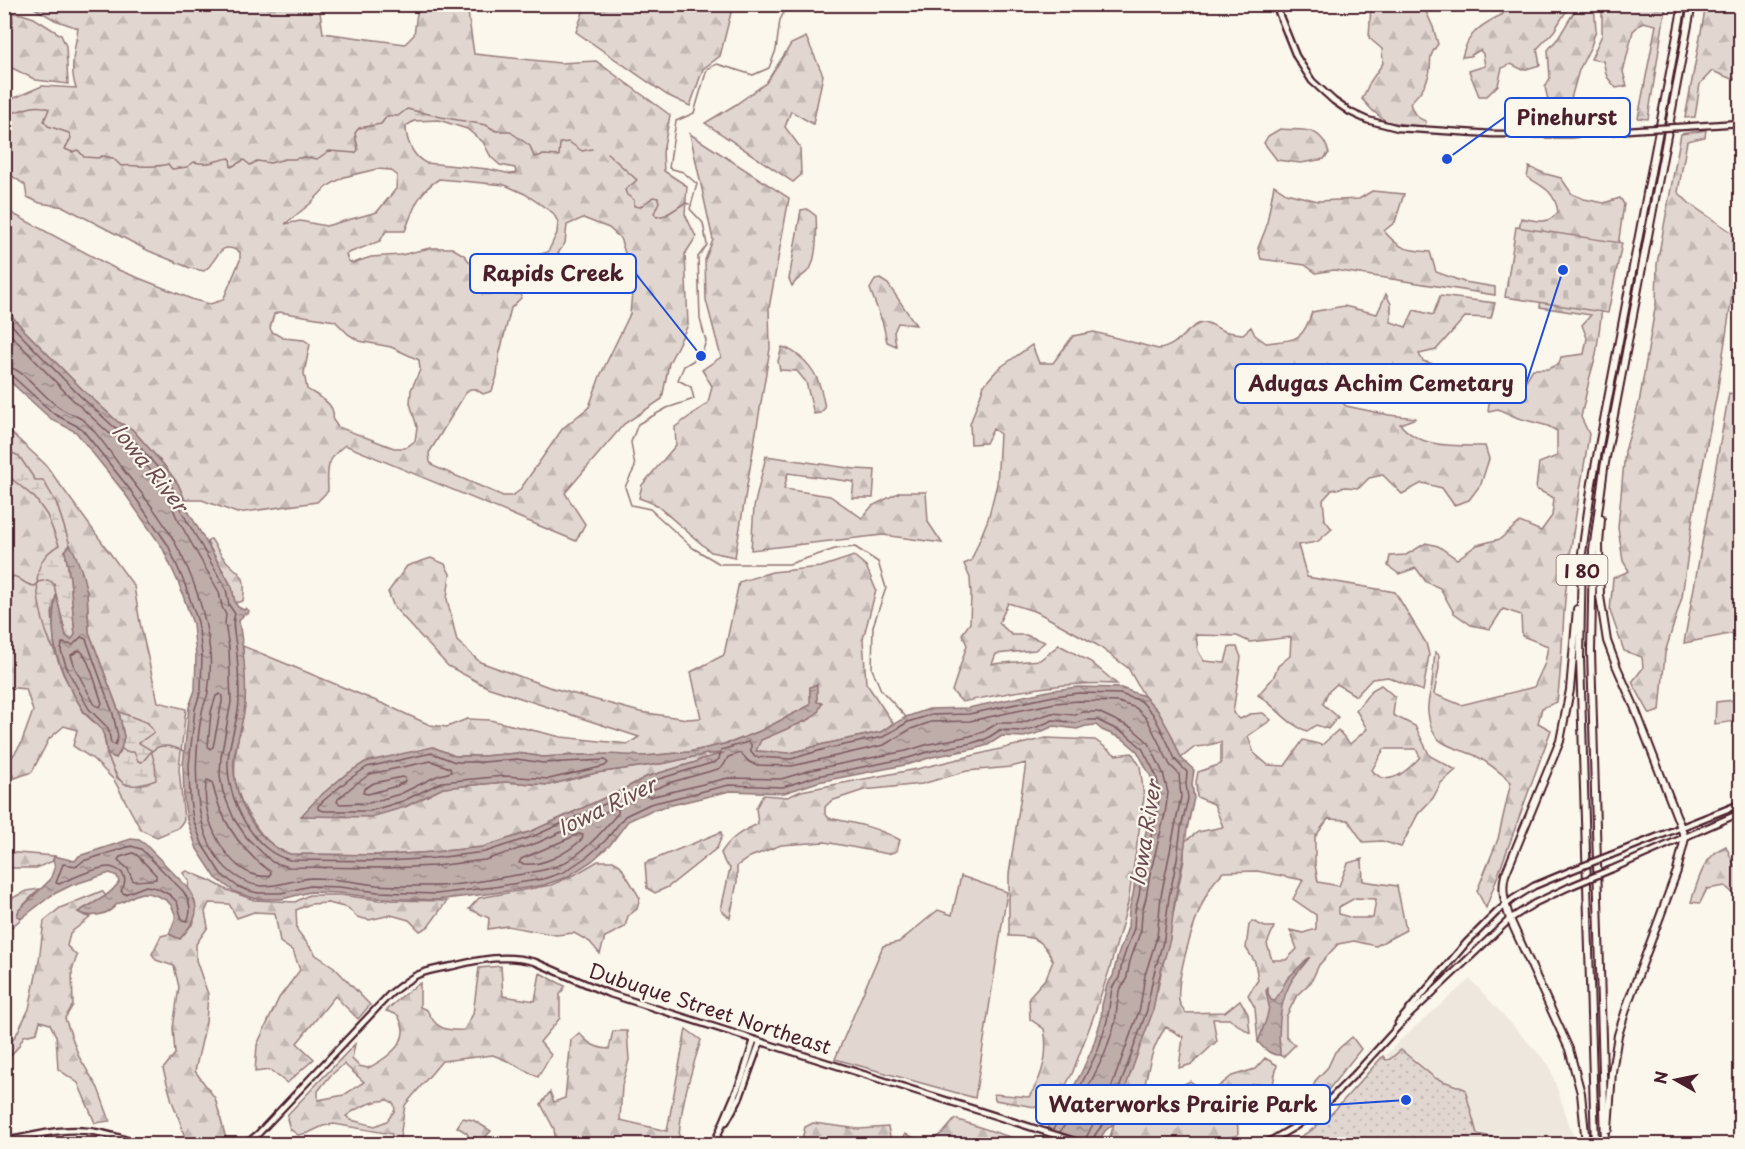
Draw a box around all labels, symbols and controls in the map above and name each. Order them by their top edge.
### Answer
callout: Pinehurst [1505,98,1630,137]
text: Pinehurst [1517,100,1617,132]
callout: Rapids Creek [470,254,636,293]
text: Rapids Creek [482,256,624,288]
callout: Adugas Achim Cemetary [1235,364,1526,403]
text: Adugas Achim Cemetary [1247,366,1514,398]
water label: Iowa River [105,416,198,520]
road number: I 80 [1556,555,1608,585]
water label: Iowa River [551,766,663,843]
water label: Iowa River [1120,776,1168,888]
street label: Dubuque Street Northeast [585,955,835,1061]
north arrow [1646,1050,1706,1110]
text: N [1647,1069,1673,1086]
callout: Waterworks Prairie Park [1036,1085,1330,1124]
text: Waterworks Prairie Park [1048,1087,1318,1119]

